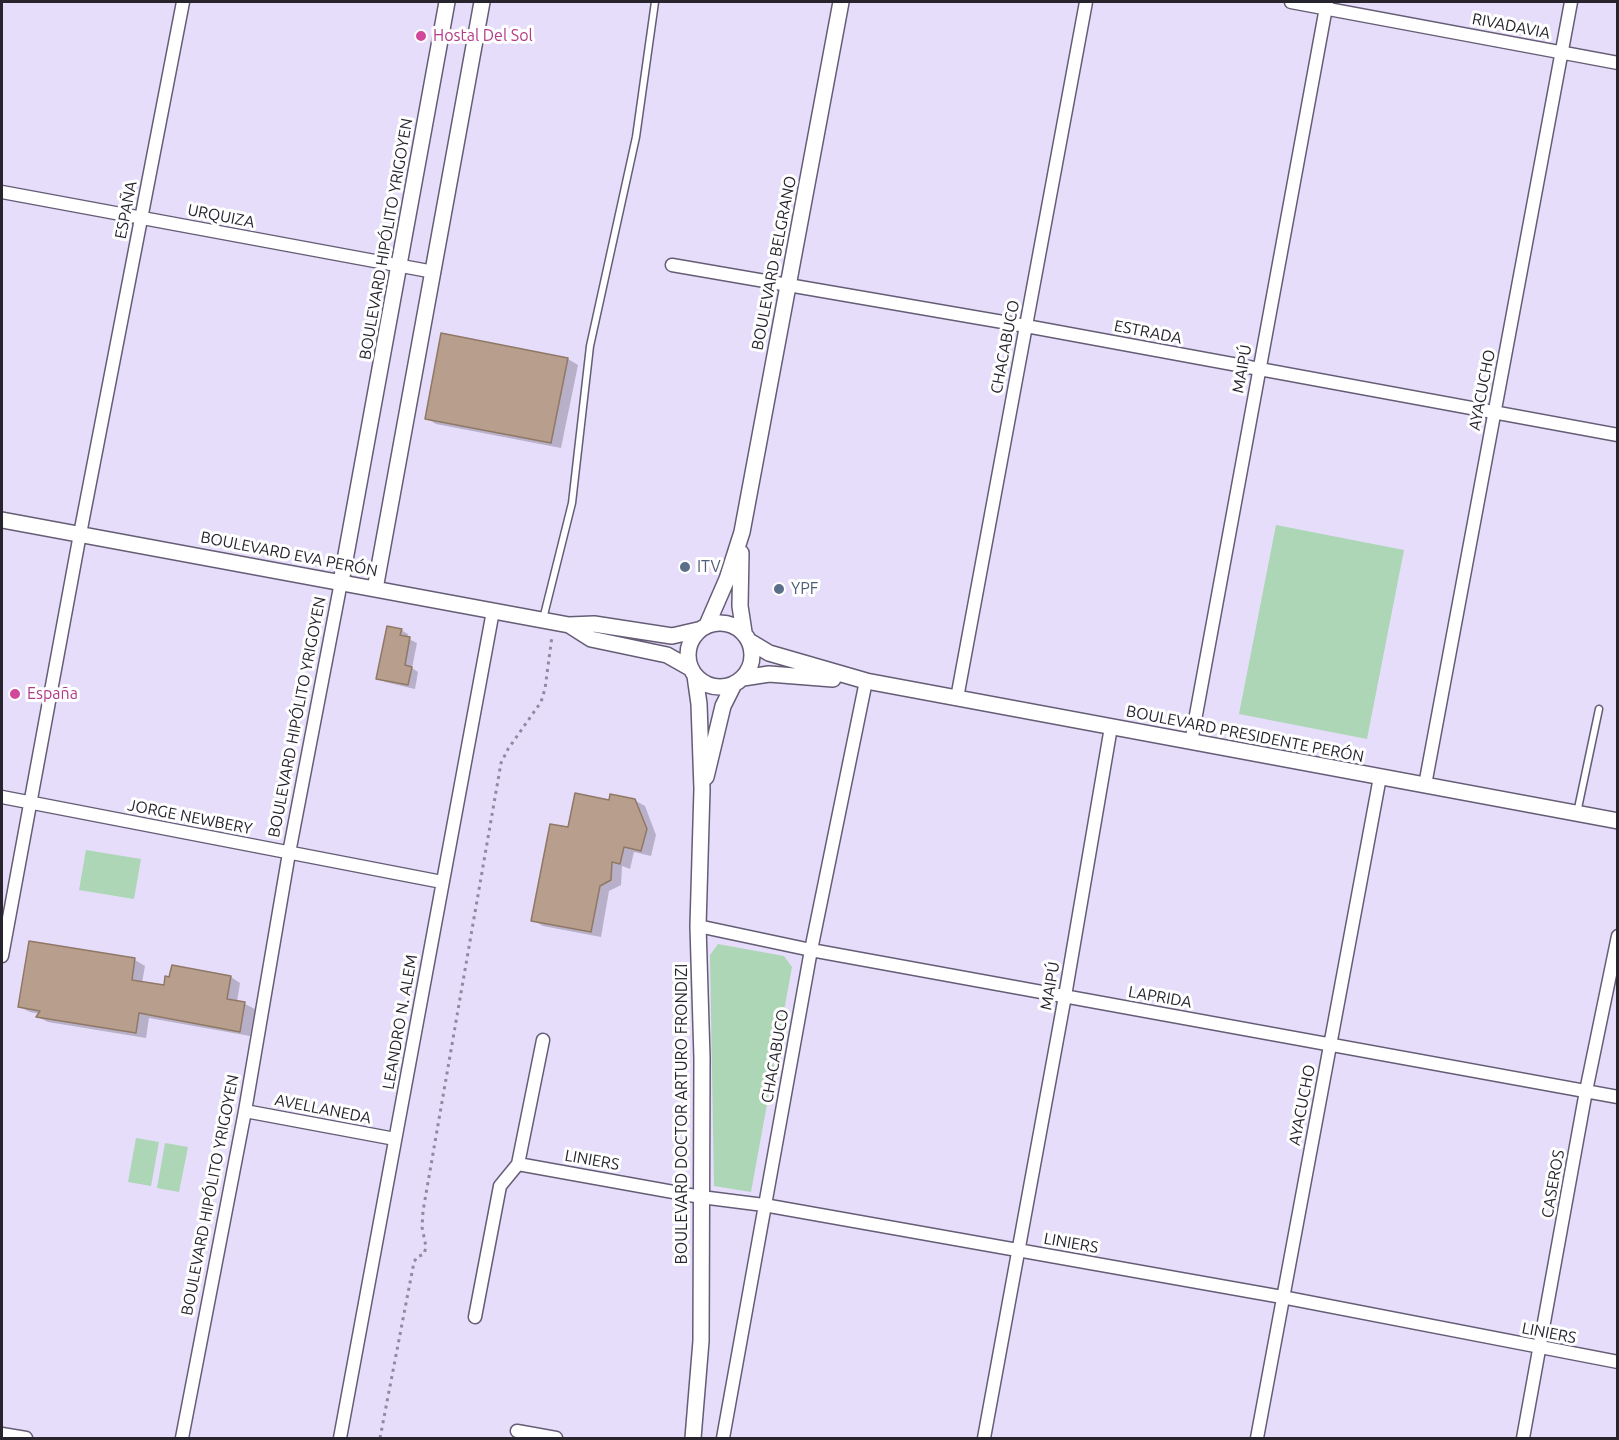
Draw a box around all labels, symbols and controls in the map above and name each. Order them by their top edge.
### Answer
street label: RIVADAVIA [1470,9,1552,43]
place label: Hostal Del Sol [433,26,533,46]
marker: Hostal Del Sol [414,29,428,43]
street label: BOULEVARD HIPÓLITO YRIGOYEN [355,117,417,361]
street label: BOULEVARD BELGRANO [748,174,800,352]
street label: ESPAÑA [111,179,141,241]
street label: URQUIZA [186,200,256,232]
street label: CHACABUCO [987,299,1023,395]
street label: ESTRADA [1113,316,1183,348]
street label: MAIPÚ [1228,343,1256,395]
street label: AYACUCHO [1465,348,1499,432]
street label: BOULEVARD EVA PERÓN [199,527,379,581]
place label: ITV [697,557,721,577]
marker: ITV [678,560,692,574]
place label: YPF [791,579,818,599]
marker: YPF [772,582,786,596]
street label: BOULEVARD HIPÓLITO YRIGOYEN [264,595,330,839]
place label: España [27,684,78,704]
marker: España [8,687,22,701]
street label: BOULEVARD PRESIDENTE PERÓN [1124,701,1366,767]
street label: JORGE NEWBERY [126,795,254,839]
street label: LEANDRO N. ALEM [379,953,421,1091]
street label: MAIPÚ [1036,960,1064,1012]
street label: BOULEVARD DOCTOR ARTURO FRONDIZI [672,964,692,1264]
street label: LAPRIDA [1127,982,1193,1012]
street label: CHACABUCO [757,1008,793,1104]
street label: AYACUCHO [1285,1063,1319,1147]
street label: BOULEVARD HIPÓLITO YRIGOYEN [177,1073,243,1317]
street label: AVELLANEDA [273,1090,373,1128]
street label: LINIERS [563,1146,621,1174]
street label: CASEROS [1538,1148,1568,1220]
street label: LINIERS [1042,1229,1100,1257]
street label: LINIERS [1520,1318,1578,1348]

